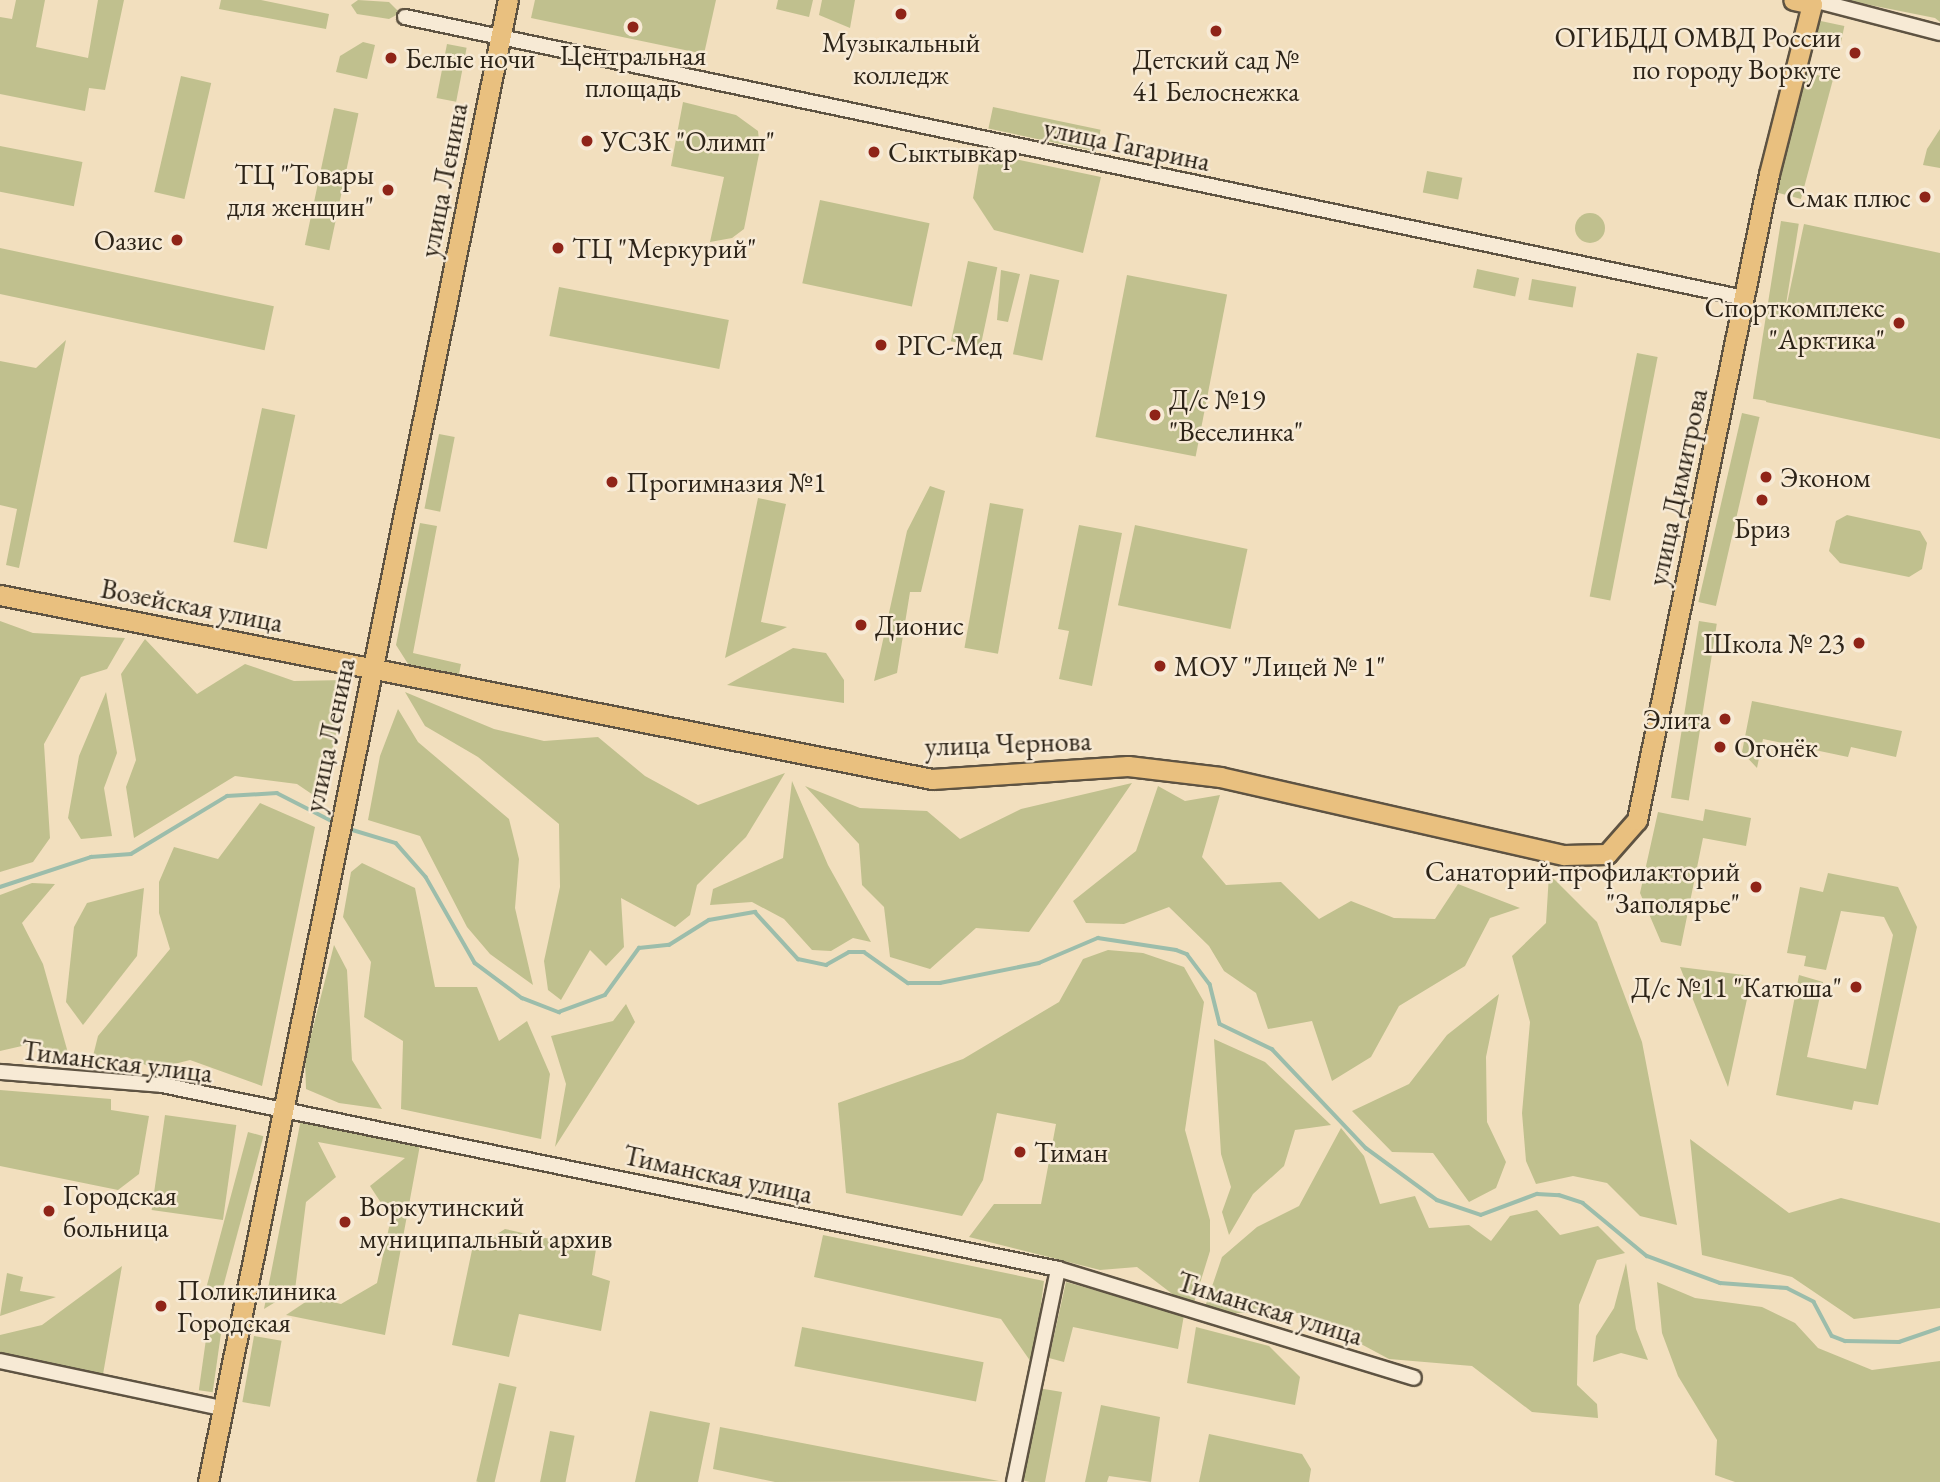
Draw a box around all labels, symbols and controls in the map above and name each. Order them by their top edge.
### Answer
marker: Музыкальный колледж [893,6,909,22]
marker: Центральная площадь [625,19,641,35]
place label: ОГИБДД ОМВД России по городу Воркуте [1554,20,1841,86]
marker: Детский сад № 41 Белоснежка [1208,23,1224,39]
place label: Музыкальный колледж [822,25,980,91]
place label: Центральная площадь [560,38,706,104]
place label: Белые ночи [405,41,535,75]
place label: Детский сад № 41 Белоснежка [1133,42,1299,108]
marker: ОГИБДД ОМВД России по городу Воркуте [1847,45,1863,61]
marker: Белые ночи [383,50,399,66]
street label: улица Ленина [412,100,474,260]
street label: улица Гагарина [1041,110,1213,178]
place label: УСЗК "Олимп" [601,124,775,158]
marker: УСЗК "Олимп" [579,133,595,149]
place label: Сыктывкар [888,135,1017,169]
marker: Сыктывкар [866,144,882,160]
place label: ТЦ "Товары для женщин" [227,157,374,223]
place label: Смак плюс [1786,180,1911,214]
marker: ТЦ "Товары для женщин" [380,182,396,198]
marker: Смак плюс [1917,189,1933,205]
place label: Оазис [94,223,163,257]
place label: ТЦ "Меркурий" [572,231,756,265]
marker: Оазис [169,232,185,248]
marker: ТЦ "Меркурий" [550,240,566,256]
place label: Спорткомплекс "Арктика" [1705,290,1885,356]
marker: Спорткомплекс "Арктика" [1891,315,1907,331]
place label: РГС-Мед [897,328,1002,362]
marker: РГС-Мед [871,335,891,355]
place label: Д/с №19 "Веселинка" [1169,382,1303,448]
street label: улица Димитрова [1640,385,1714,589]
marker: Д/с №19 "Веселинка" [1147,407,1163,423]
place label: Эконом [1780,460,1871,494]
place label: Прогимназия №1 [626,465,827,499]
marker: Эконом [1758,469,1774,485]
marker: Прогимназия №1 [604,474,620,490]
marker: Бриз [1754,492,1770,508]
place label: Бриз [1734,511,1790,545]
street label: Возейская улица [98,571,286,639]
place label: Дионис [875,608,964,642]
marker: Дионис [853,617,869,633]
place label: Школа № 23 [1703,626,1845,660]
marker: Школа № 23 [1851,635,1867,651]
place label: МОУ "Лицей № 1" [1174,649,1386,683]
street label: улица Ленина [296,655,362,815]
marker: МОУ "Лицей № 1" [1152,658,1168,674]
place label: Элита [1643,702,1711,736]
marker: Элита [1717,711,1733,727]
street label: улица Чернова [924,723,1092,763]
place label: Огонёк [1734,730,1818,764]
marker: Огонёк [1712,739,1728,755]
place label: Санаторий-профилакторий "Заполярье" [1425,854,1740,920]
marker: Санаторий-профилакторий "Заполярье" [1746,877,1766,897]
place label: Д/с №11 "Катюша" [1631,970,1842,1004]
marker: Д/с №11 "Катюша" [1848,979,1864,995]
street label: Тиманская улица [19,1033,215,1089]
place label: Тиман [1034,1135,1108,1169]
street label: Тиманская улица [620,1138,816,1210]
marker: Тиман [1012,1144,1028,1160]
place label: Городская больница [63,1178,177,1244]
place label: Воркутинский муниципальный архив [359,1189,612,1255]
marker: Городская больница [41,1203,57,1219]
marker: Воркутинский муниципальный архив [337,1214,353,1230]
street label: Тиманская улица [1173,1264,1367,1352]
place label: Поликлиника Городская [177,1273,337,1339]
marker: Поликлиника Городская [151,1296,171,1316]

